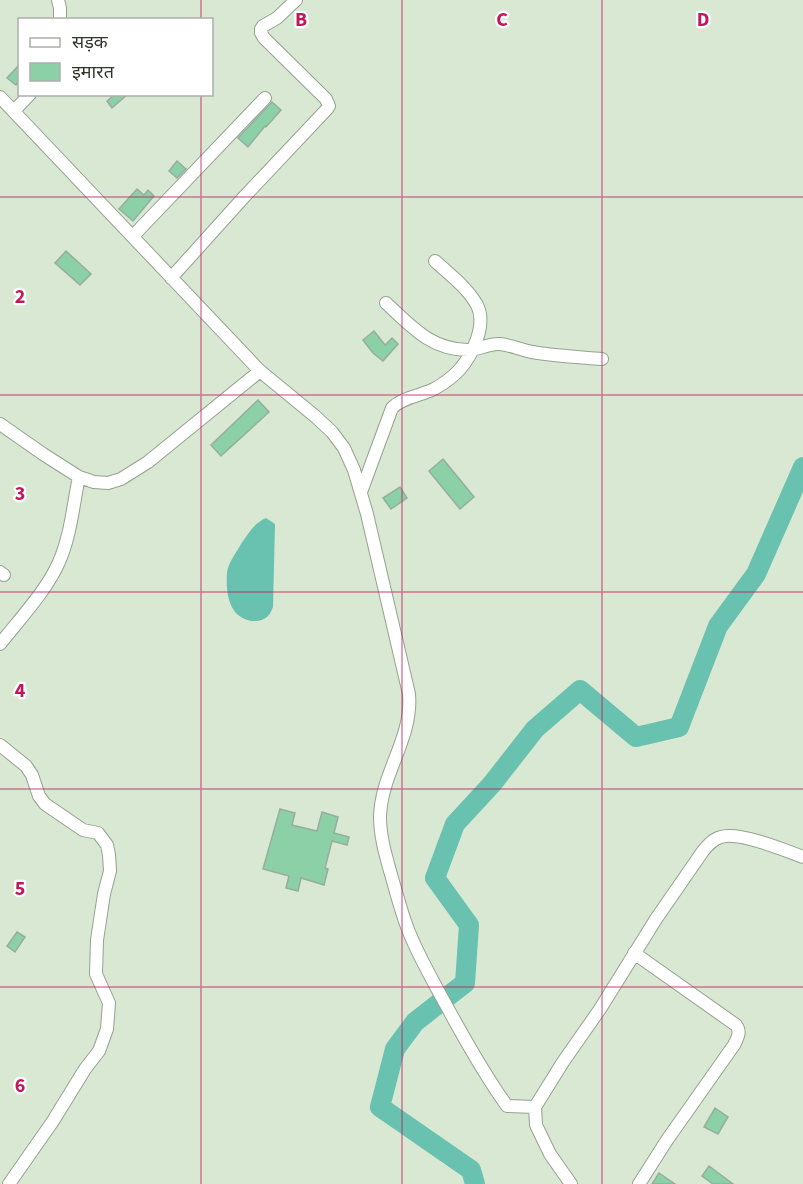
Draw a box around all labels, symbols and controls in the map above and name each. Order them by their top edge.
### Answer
text: B [295,6,307,34]
text: C [496,6,508,34]
text: D [697,6,709,34]
legend [18,18,213,96]
text: सड़क [72,30,109,55]
text: इमारत [72,60,115,85]
text: 2 [15,283,25,311]
text: 3 [15,480,25,508]
text: 4 [15,677,26,705]
text: 5 [15,875,25,903]
text: 6 [15,1072,25,1100]

